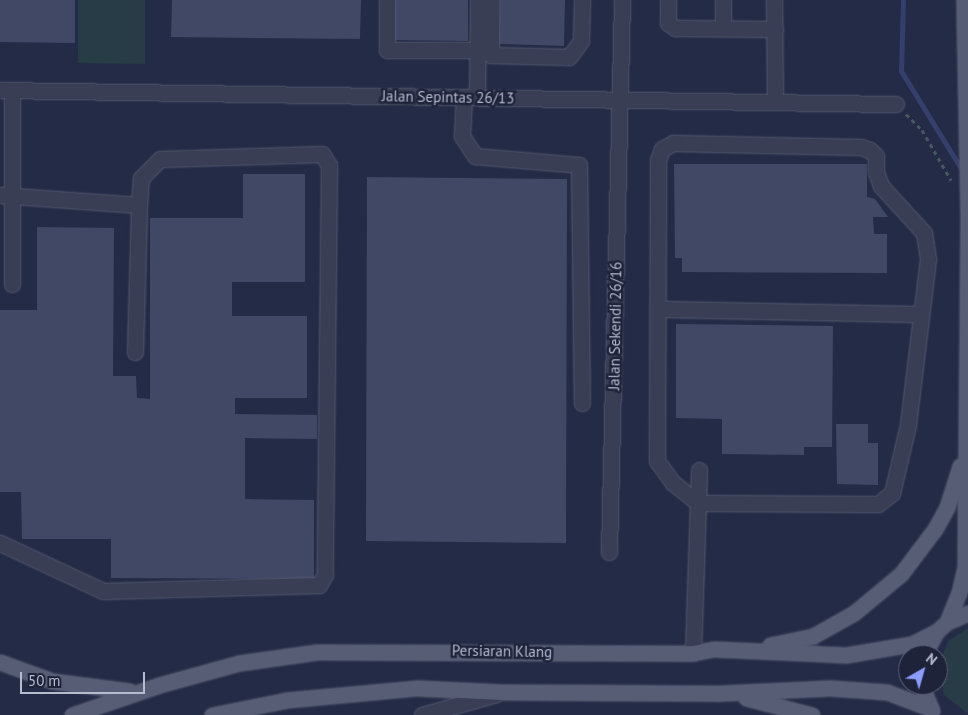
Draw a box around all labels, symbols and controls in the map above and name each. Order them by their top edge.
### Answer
street label: Jalan Sepintas 26/13 [382,87,514,107]
street label: Jalan Sekendi 26/16 [605,262,625,390]
street label: Persiaran Klang [452,641,552,661]
north arrow [898,645,948,695]
text: N [922,649,941,669]
scale bar [22,662,148,694]
text: 50 m [28,671,61,690]

